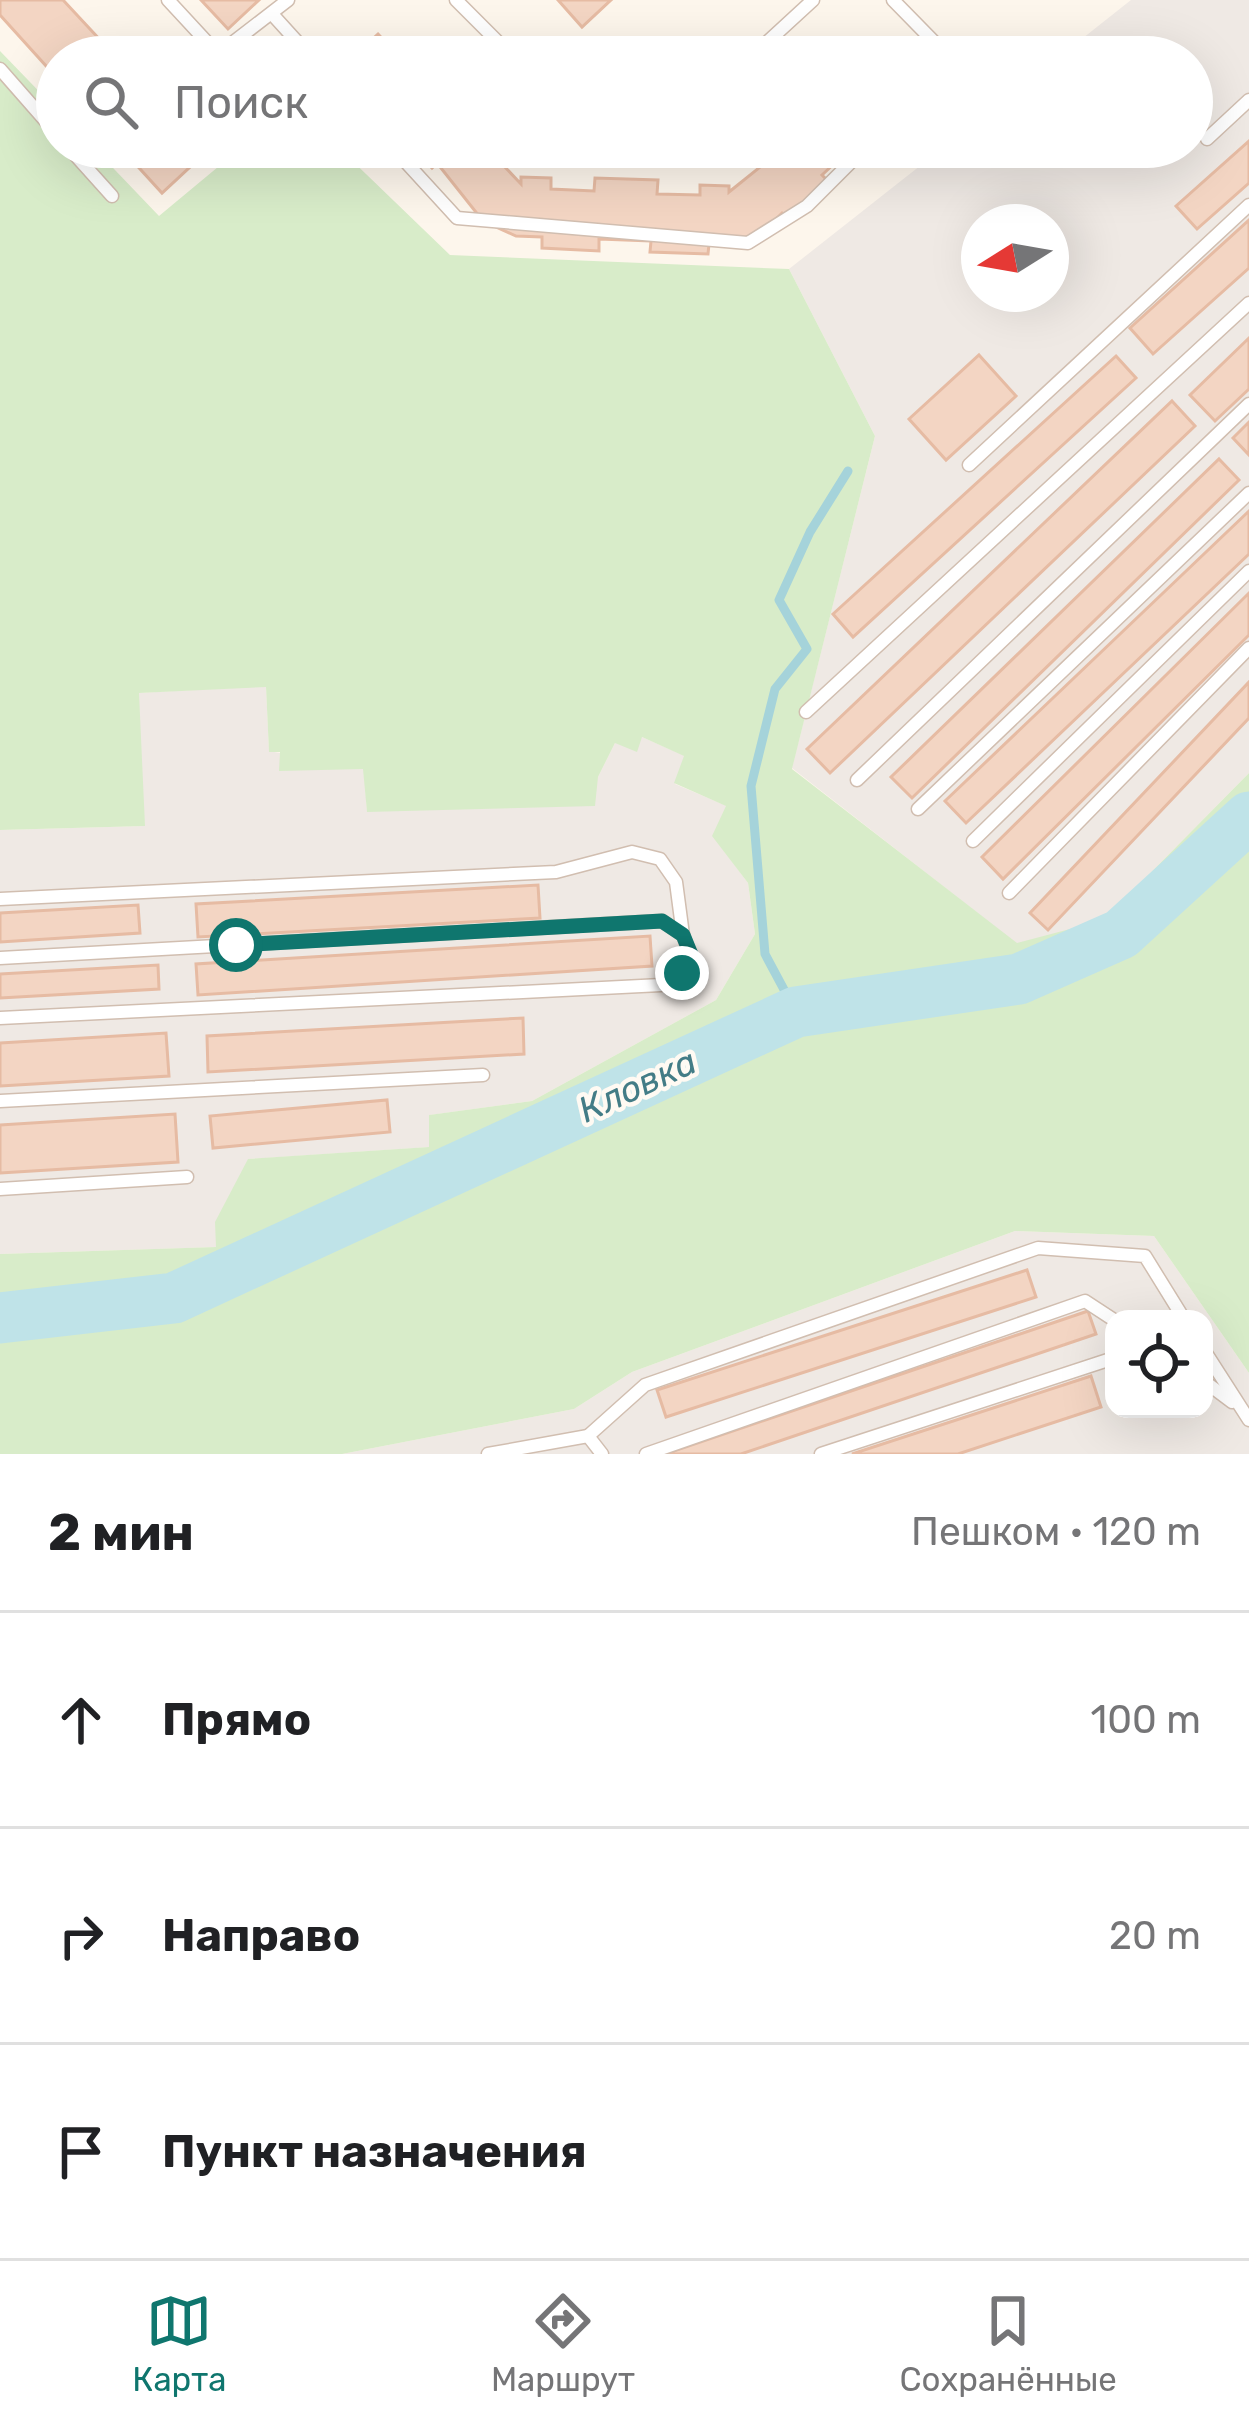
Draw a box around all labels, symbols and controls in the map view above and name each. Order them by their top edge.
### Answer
search box [36,36,1213,168]
icon: search [78,69,144,135]
text: Поиск [174,76,308,129]
north arrow [961,204,1069,312]
route start [209,918,263,972]
route end [655,946,709,1000]
water label: Кловка [571,1040,703,1131]
map controls [1105,1310,1213,1418]
button: locate [1105,1310,1213,1418]
text: 2 мин [48,1502,194,1563]
text: Пешком · 120 m [911,1509,1201,1555]
icon: ahead [48,1687,114,1753]
text: Прямо [162,1693,311,1746]
text: 100 m [1091,1697,1201,1743]
icon: right [48,1903,114,1969]
text: Направо [162,1909,360,1962]
text: 20 m [1109,1913,1201,1959]
icon: arrive [48,2119,114,2185]
text: Пункт назначения [162,2125,587,2178]
tab: Карта [132,2288,226,2399]
tab: Маршрут [491,2288,635,2399]
tab: Сохранённые [900,2288,1117,2399]

